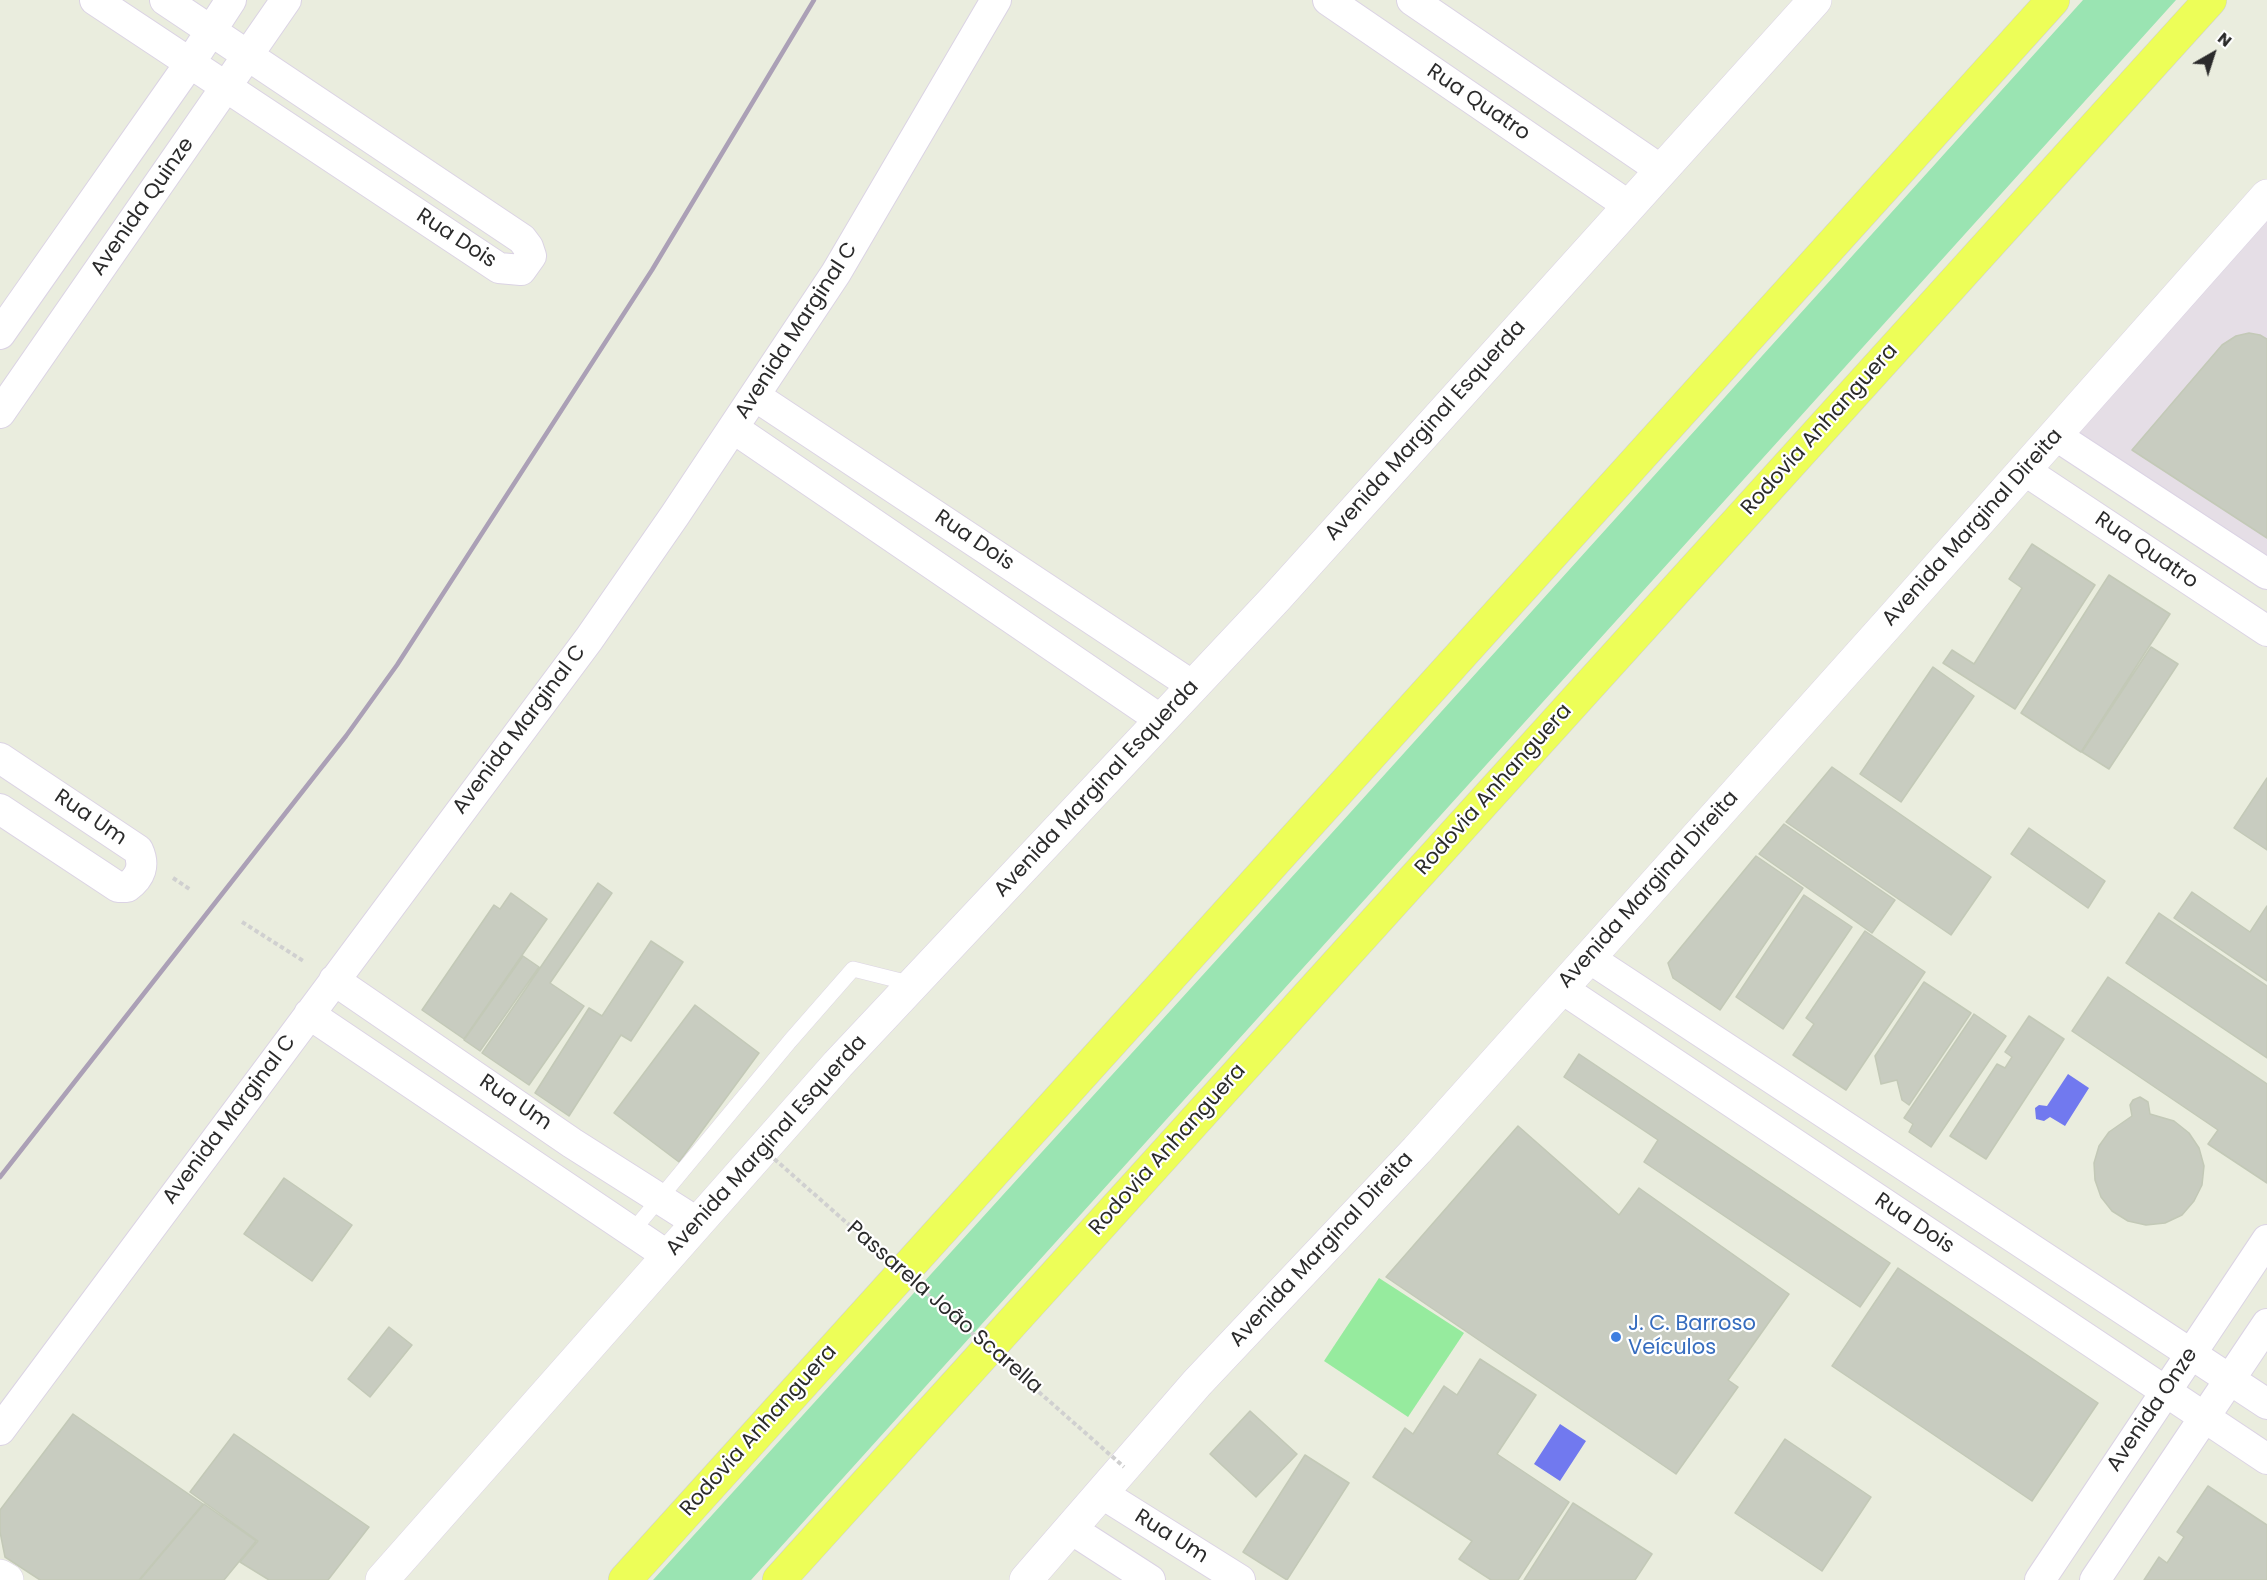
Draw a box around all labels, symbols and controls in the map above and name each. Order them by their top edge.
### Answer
north arrow [2183,24,2243,84]
text: N [2213,27,2237,52]
street label: Rua Quatro [1422,59,1534,147]
street label: Avenida Quinze [86,133,200,281]
street label: Rua Dois [411,204,501,274]
street label: Avenida Marginal C [730,238,864,424]
street label: Avenida Marginal Esquerda [1320,316,1532,546]
street label: Rodovia Anhanguera [1736,339,1904,521]
street label: Avenida Marginal Direita [1878,424,2068,632]
street label: Rua Dois [929,505,1019,577]
street label: Rua Quatro [2090,507,2202,595]
street label: Avenida Marginal C [448,640,592,820]
street label: Avenida Marginal Esquerda [990,675,1204,903]
street label: Rodovia Anhanguera [1410,699,1578,881]
street label: Rua Um [49,785,131,851]
street label: Avenida Marginal Direita [1554,786,1744,994]
street label: Avenida Marginal C [158,1030,302,1210]
street label: Avenida Marginal Esquerda [661,1031,873,1261]
street label: Rodovia Anhanguera [1084,1059,1252,1241]
street label: Rua Um [474,1070,556,1136]
street label: Avenida Marginal Direita [1225,1147,1419,1353]
street label: Rua Dois [1869,1188,1959,1260]
street label: Passarela João Scarella [841,1216,1047,1400]
place label: J. C. Barroso Veículos [1628,1312,1756,1362]
marker: J. C. Barroso Veículos [1609,1330,1623,1344]
street label: Rodovia Anhanguera [675,1340,843,1522]
street label: Avenida Onze [2102,1343,2204,1477]
street label: Rua Um [1130,1505,1212,1569]

